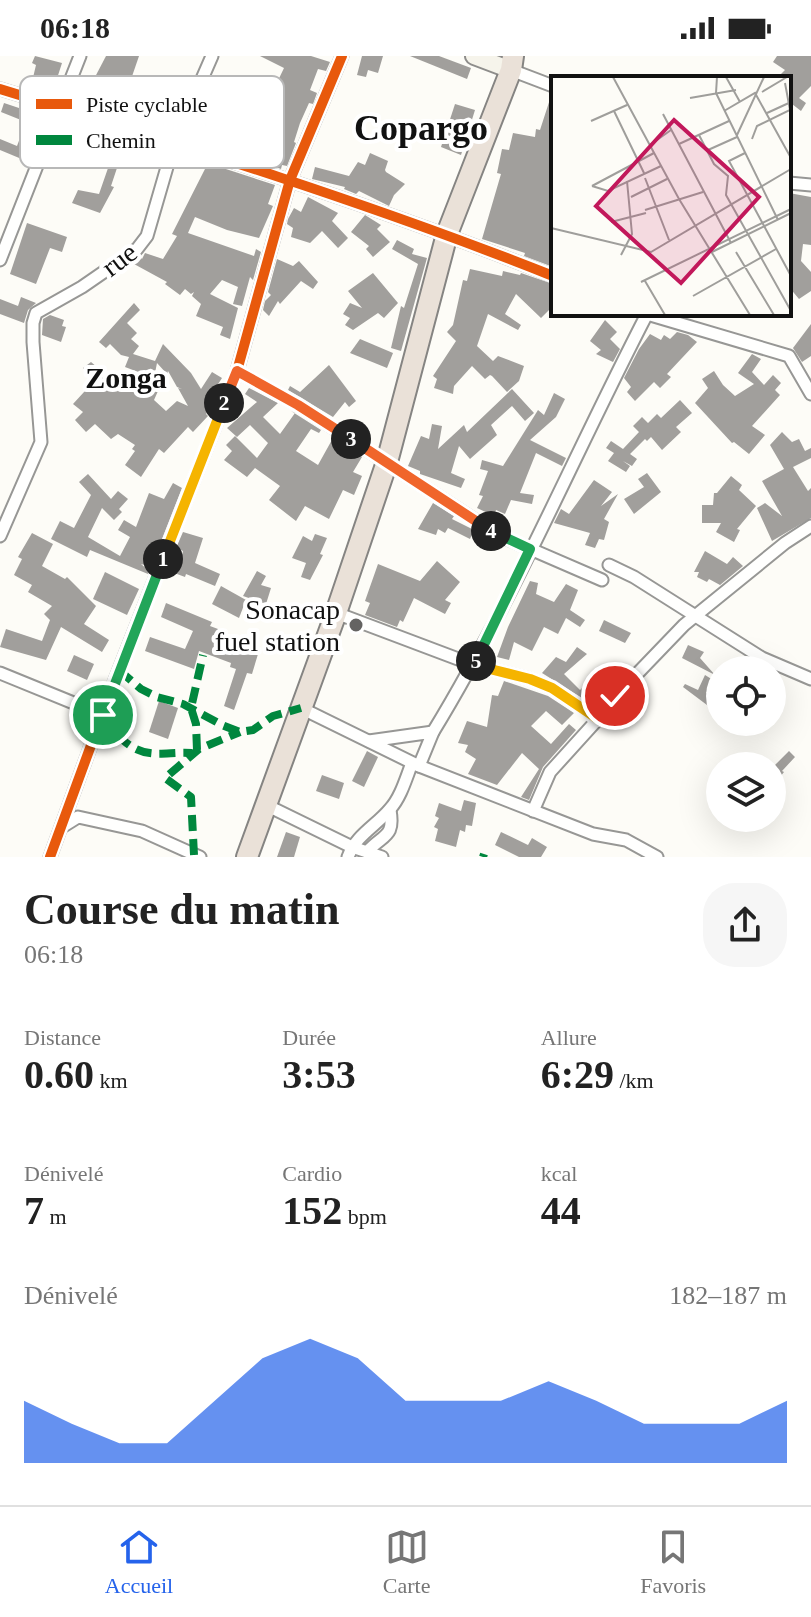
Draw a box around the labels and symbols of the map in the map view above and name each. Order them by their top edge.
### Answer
legend [20,76,284,168]
inset map [551,76,791,316]
text: Piste cyclable [86,92,208,117]
district label: Copargo [354,108,488,148]
text: Chemin [86,128,156,153]
street label: rue [96,236,143,283]
district label: Zonga [85,361,167,394]
pin: 2 [204,383,244,423]
pin: 3 [331,419,371,459]
pin: 4 [471,511,511,551]
pin: 1 [143,539,183,579]
place label: Sonacap fuel station [215,594,340,657]
marker: Sonacap fuel station [347,616,365,634]
pin: 5 [456,641,496,681]
pin [581,662,649,730]
pin [69,681,137,749]

